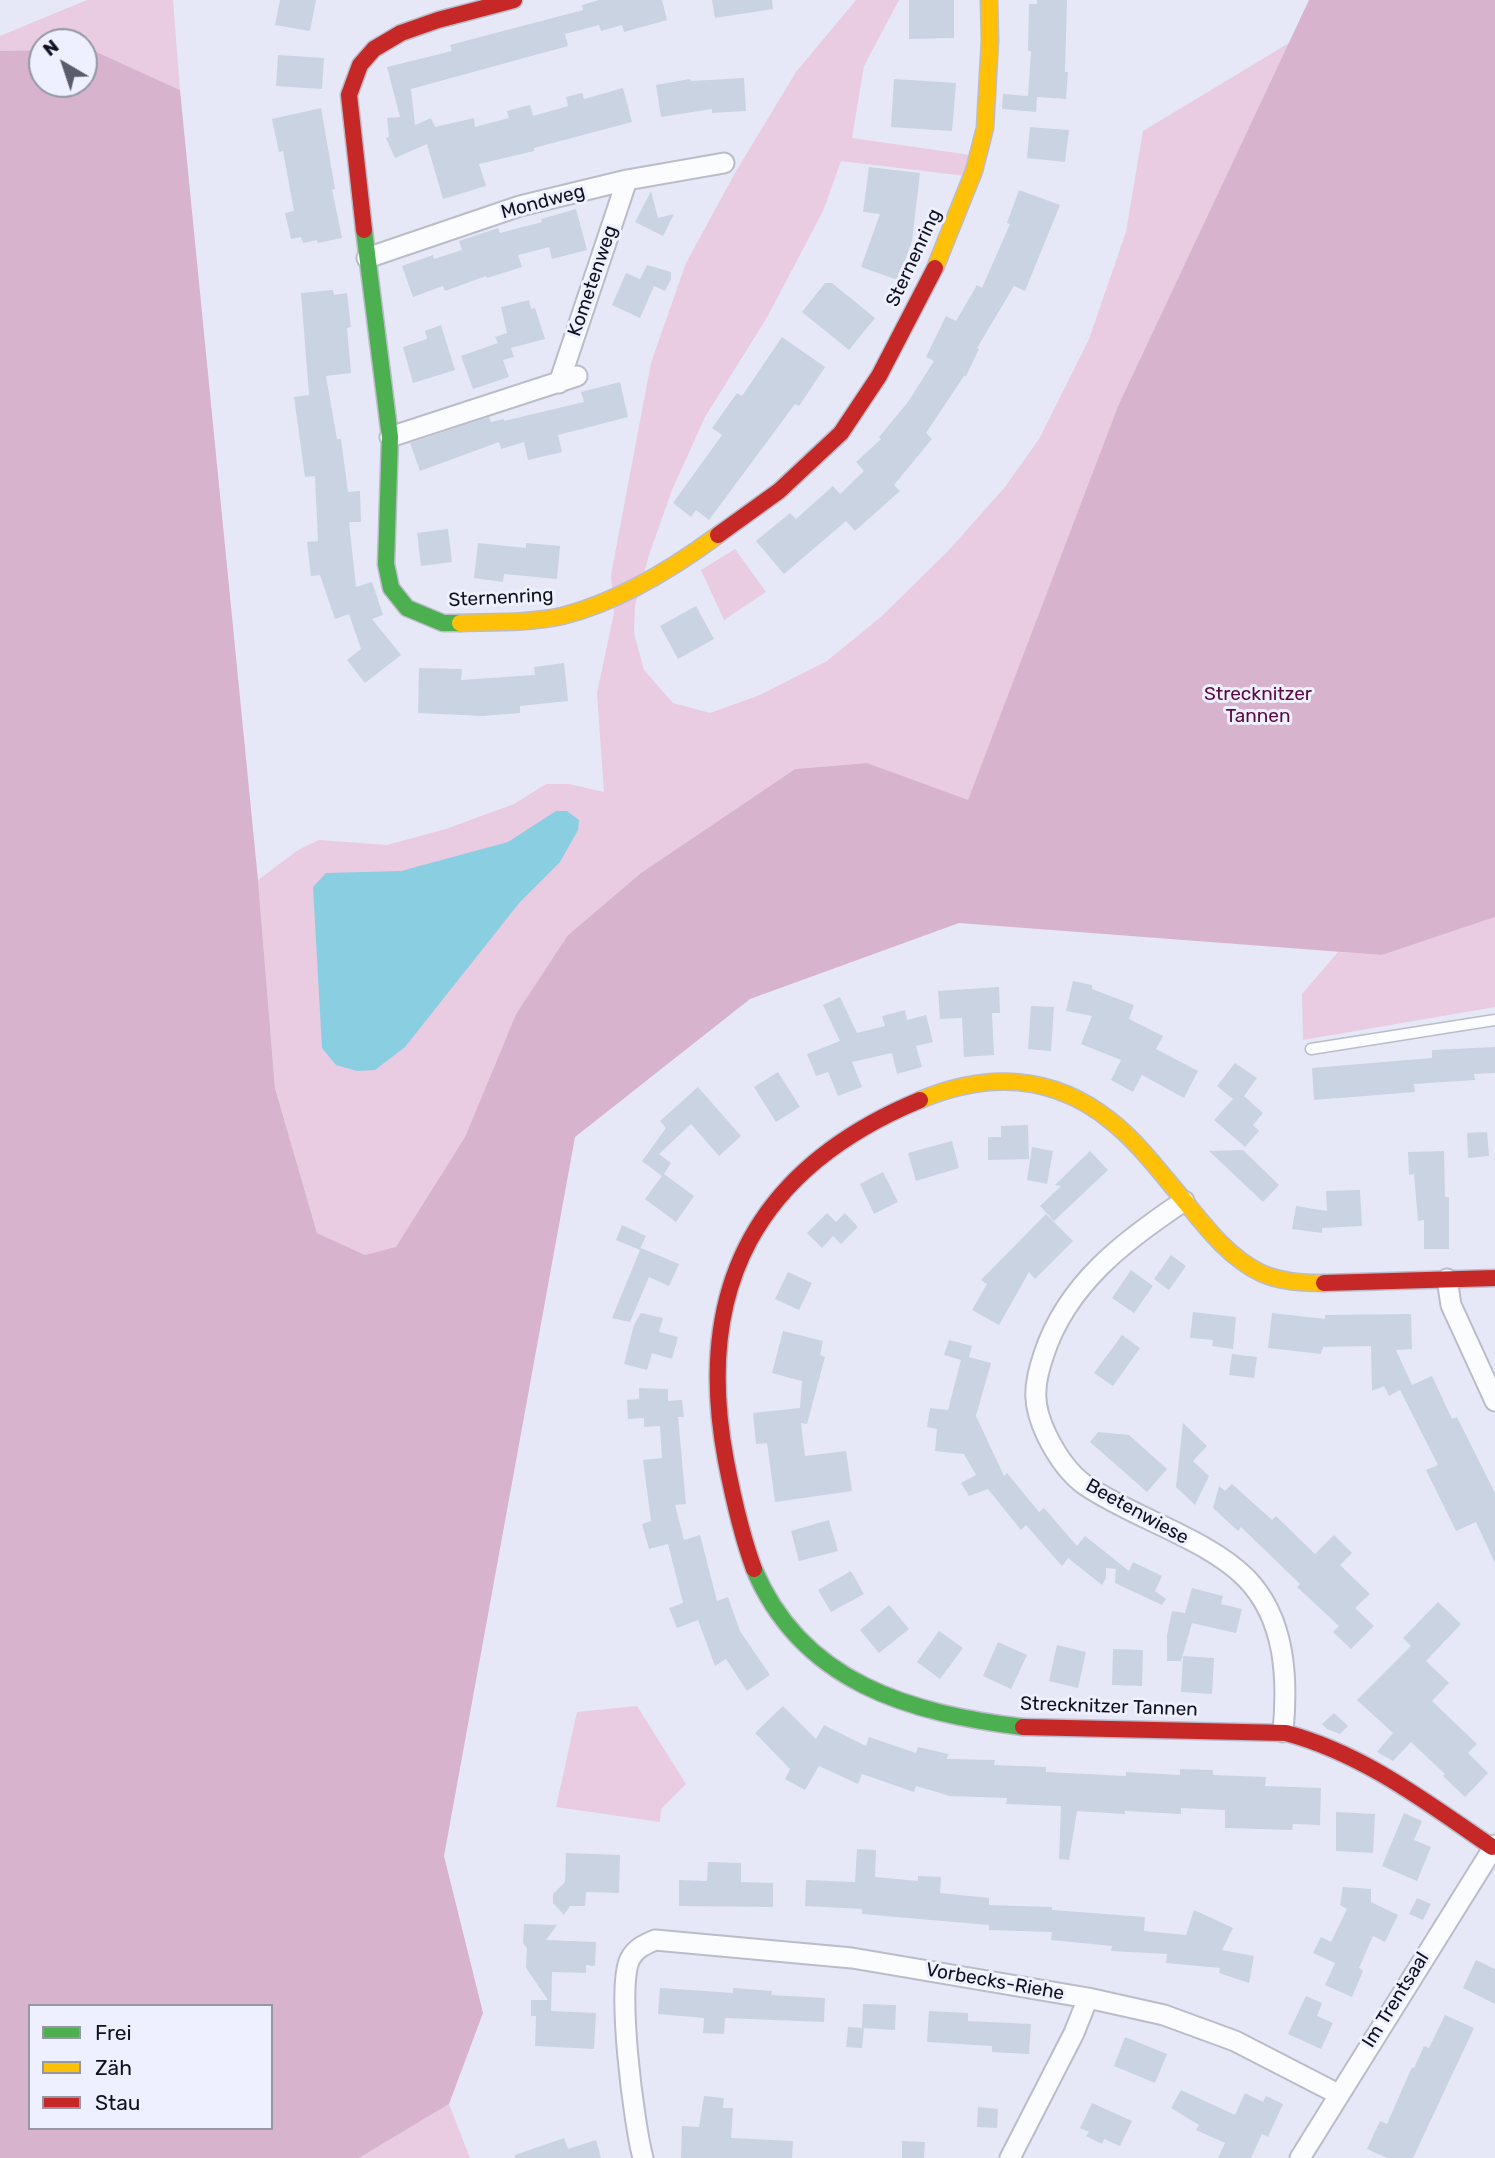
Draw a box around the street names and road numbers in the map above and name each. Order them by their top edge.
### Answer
street label: Mondweg [499,180,587,224]
street label: Sternenring [881,205,947,311]
street label: Kometenweg [563,223,623,339]
street label: Sternenring [448,584,554,612]
street label: Beetenwiese [1082,1474,1192,1550]
street label: Strecknitzer Tannen [1020,1693,1198,1721]
street label: Im Trentsaal [1358,1948,1434,2052]
street label: Vorbecks-Riehe [924,1959,1066,2005]

